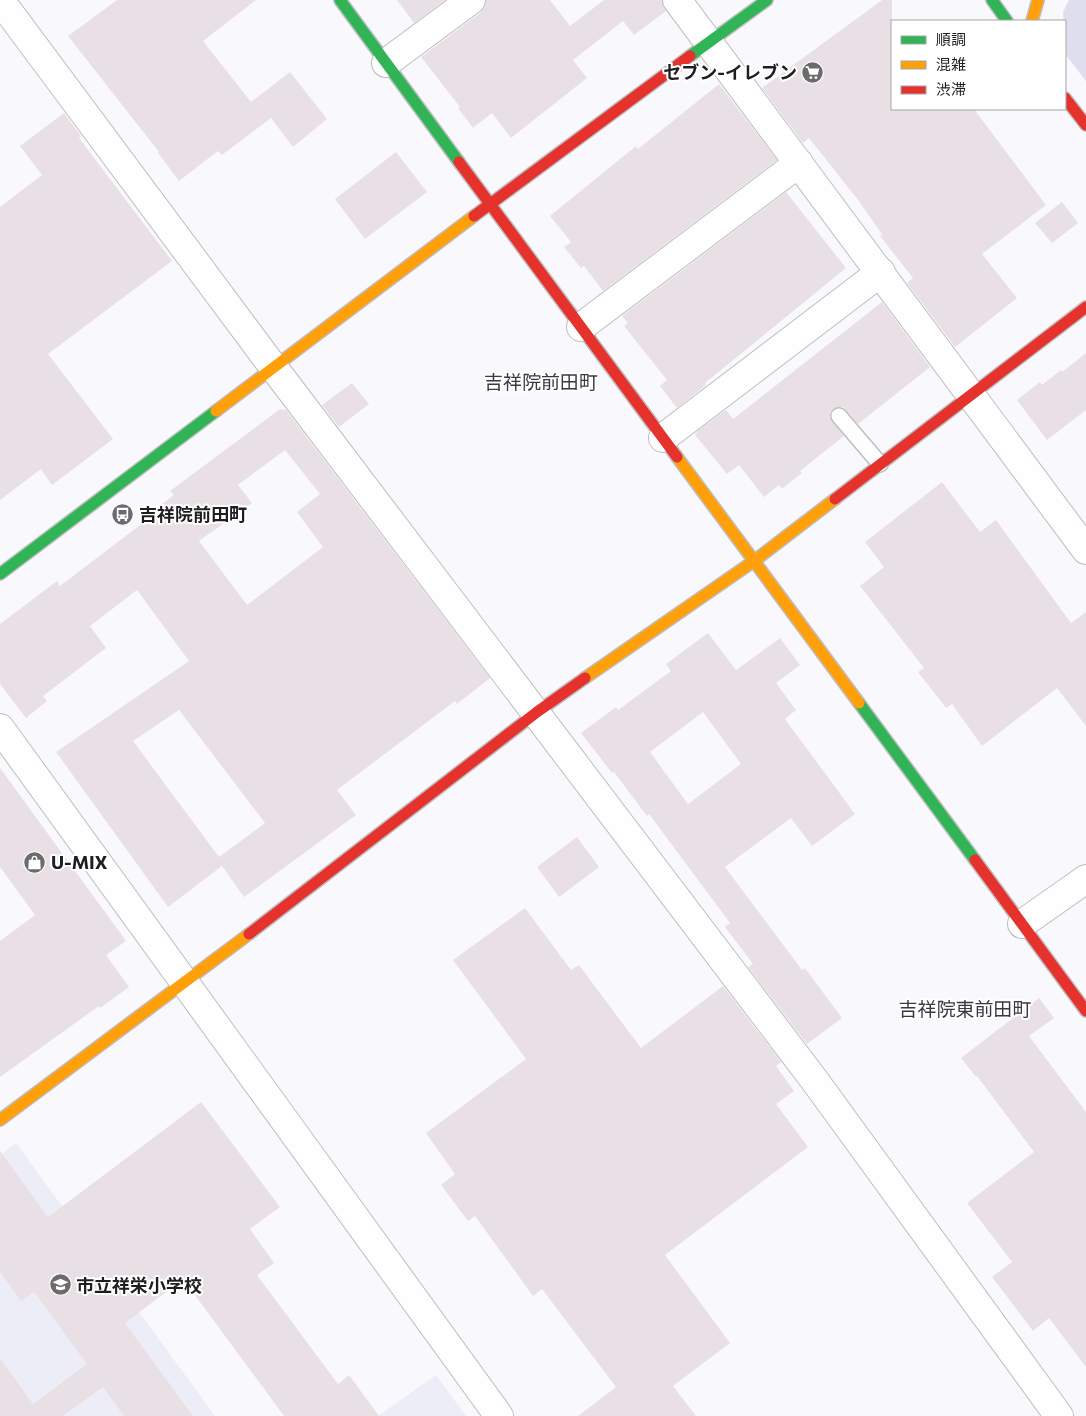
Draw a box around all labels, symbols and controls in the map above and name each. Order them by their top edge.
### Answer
legend [891,20,1066,110]
text: 順調 [936,30,966,48]
text: 混雑 [936,55,966,73]
supermarket icon: セブン-イレブン [801,60,825,84]
place label: セブン-イレブン [663,61,797,83]
text: 渋滞 [936,80,966,98]
district label: 吉祥院前田町 [484,370,598,393]
bus stop icon: 吉祥院前田町 [111,502,135,526]
place label: 吉祥院前田町 [139,503,247,525]
shop icon: U-MIX [23,850,47,874]
place label: U-MIX [51,851,108,873]
district label: 吉祥院東前田町 [898,997,1032,1020]
school or university icon: 市立祥栄小学校 [48,1273,72,1297]
place label: 市立祥栄小学校 [76,1274,202,1296]

